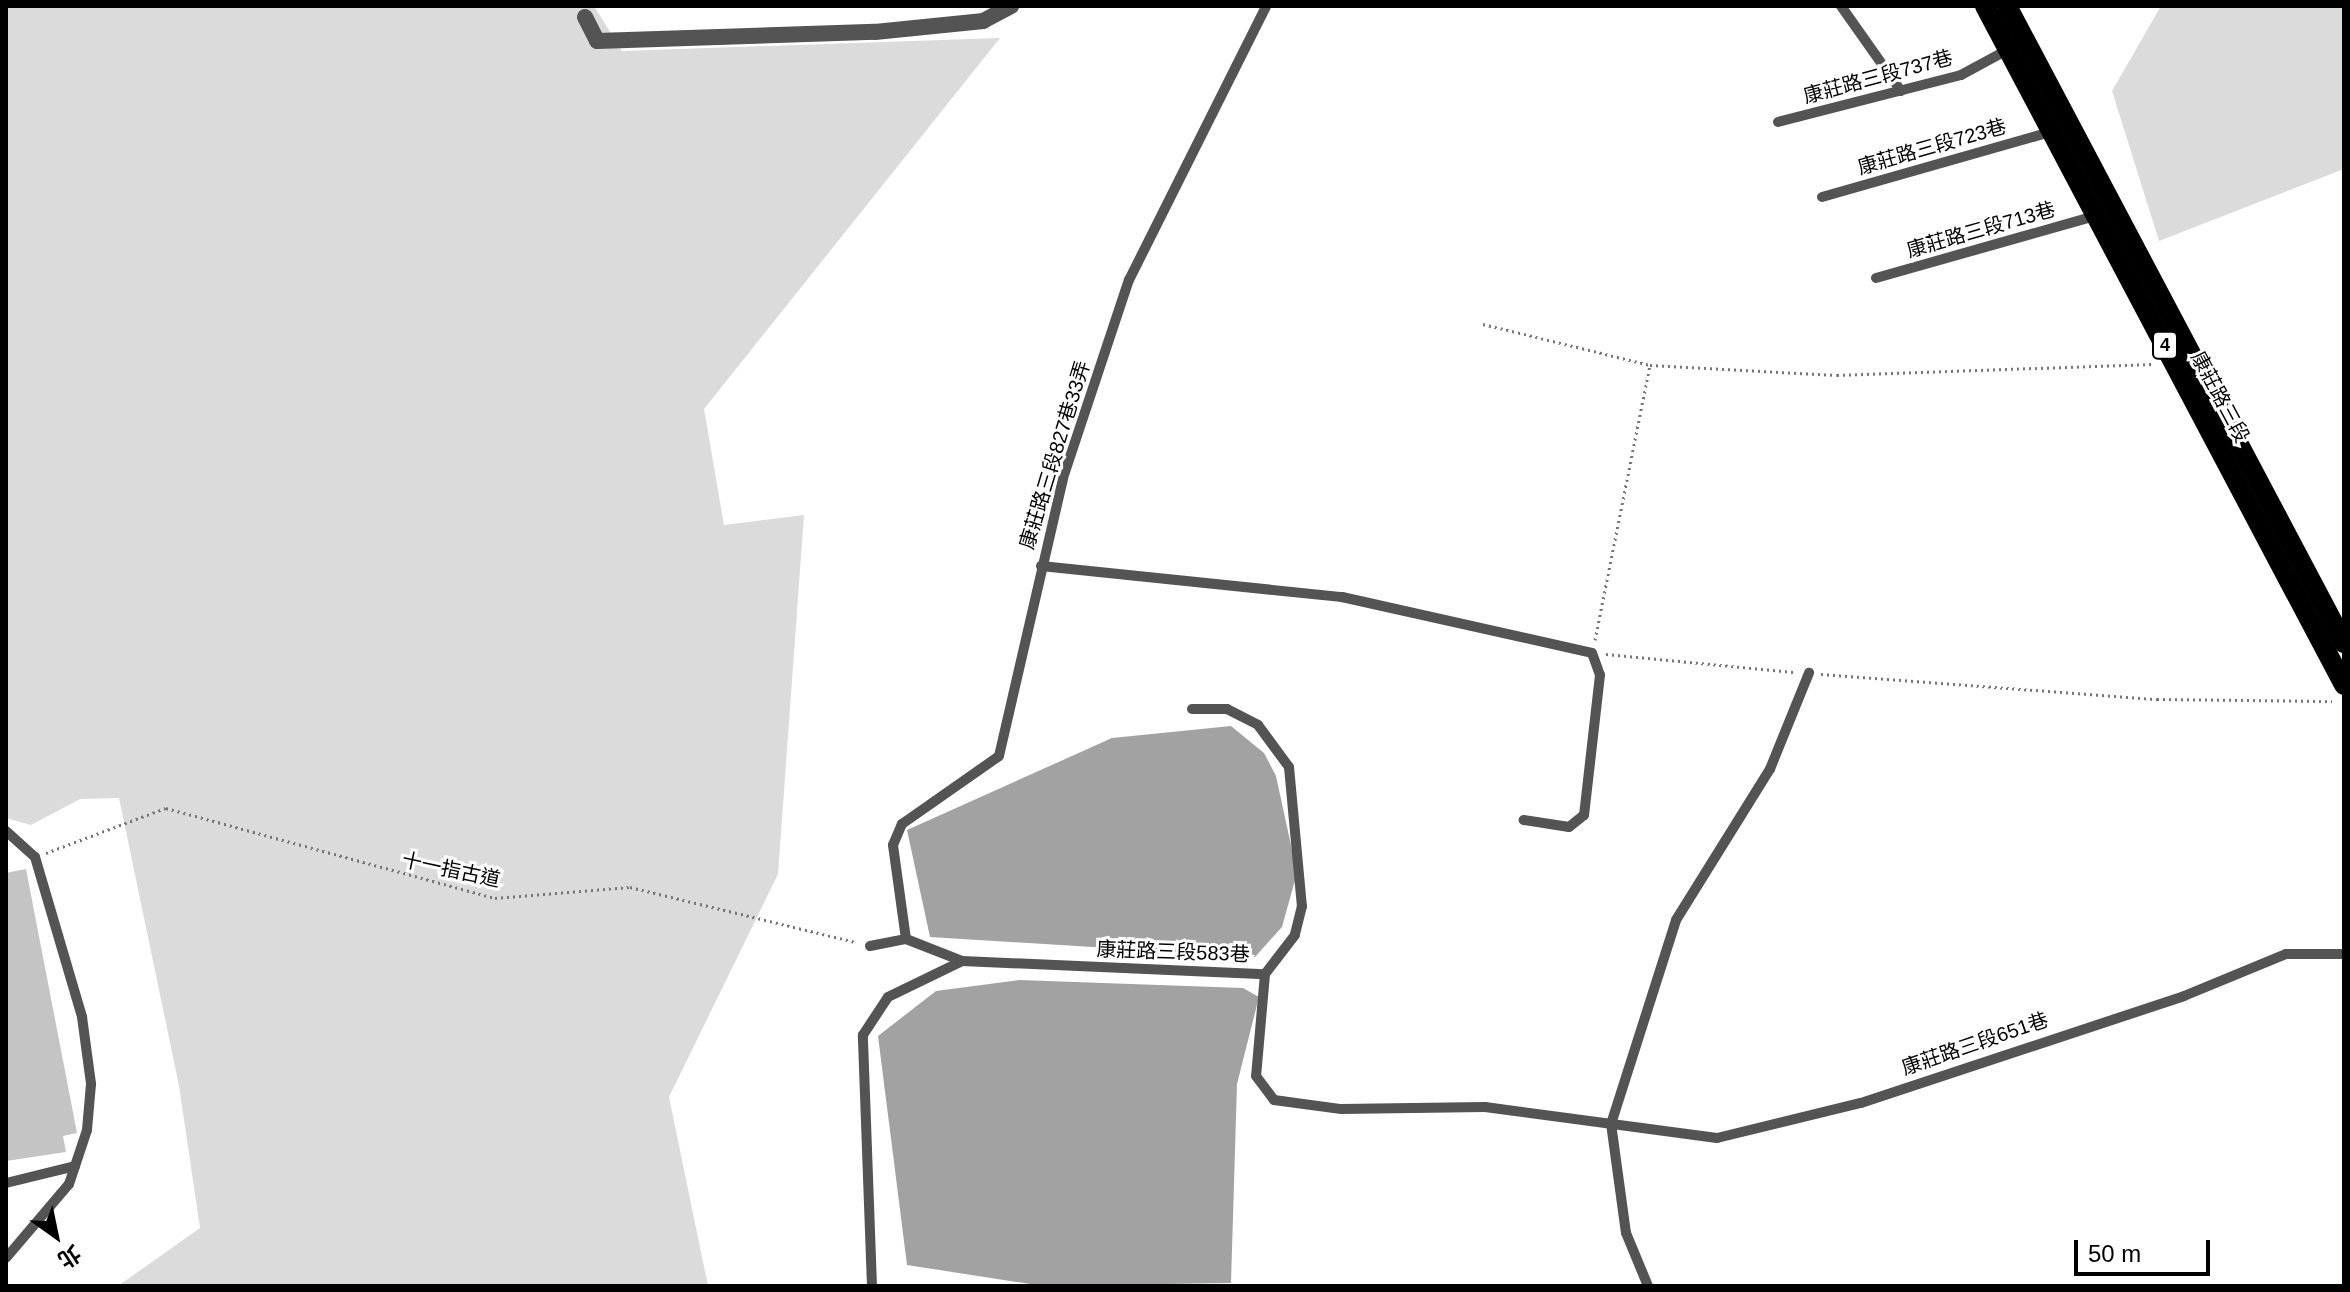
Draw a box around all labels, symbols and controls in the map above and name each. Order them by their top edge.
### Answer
street label: 康莊路三段737巷 [1801,46,1955,108]
street label: 康莊路三段723巷 [1855,114,2009,180]
street label: 康莊路三段713巷 [1904,197,2058,263]
road number: 4 [2151,331,2179,359]
street label: 康莊路三段 [2186,347,2254,447]
street label: 康莊路三段827巷33弄 [1015,358,1095,552]
street label: 十一指古道 [400,848,502,892]
street label: 康莊路三段583巷 [1096,937,1250,967]
street label: 康莊路三段651巷 [1899,1008,2051,1080]
north arrow [16,1196,96,1276]
scale bar [2078,1224,2214,1274]
text: 北 [53,1240,85,1273]
text: 50 m [2088,1240,2141,1267]

